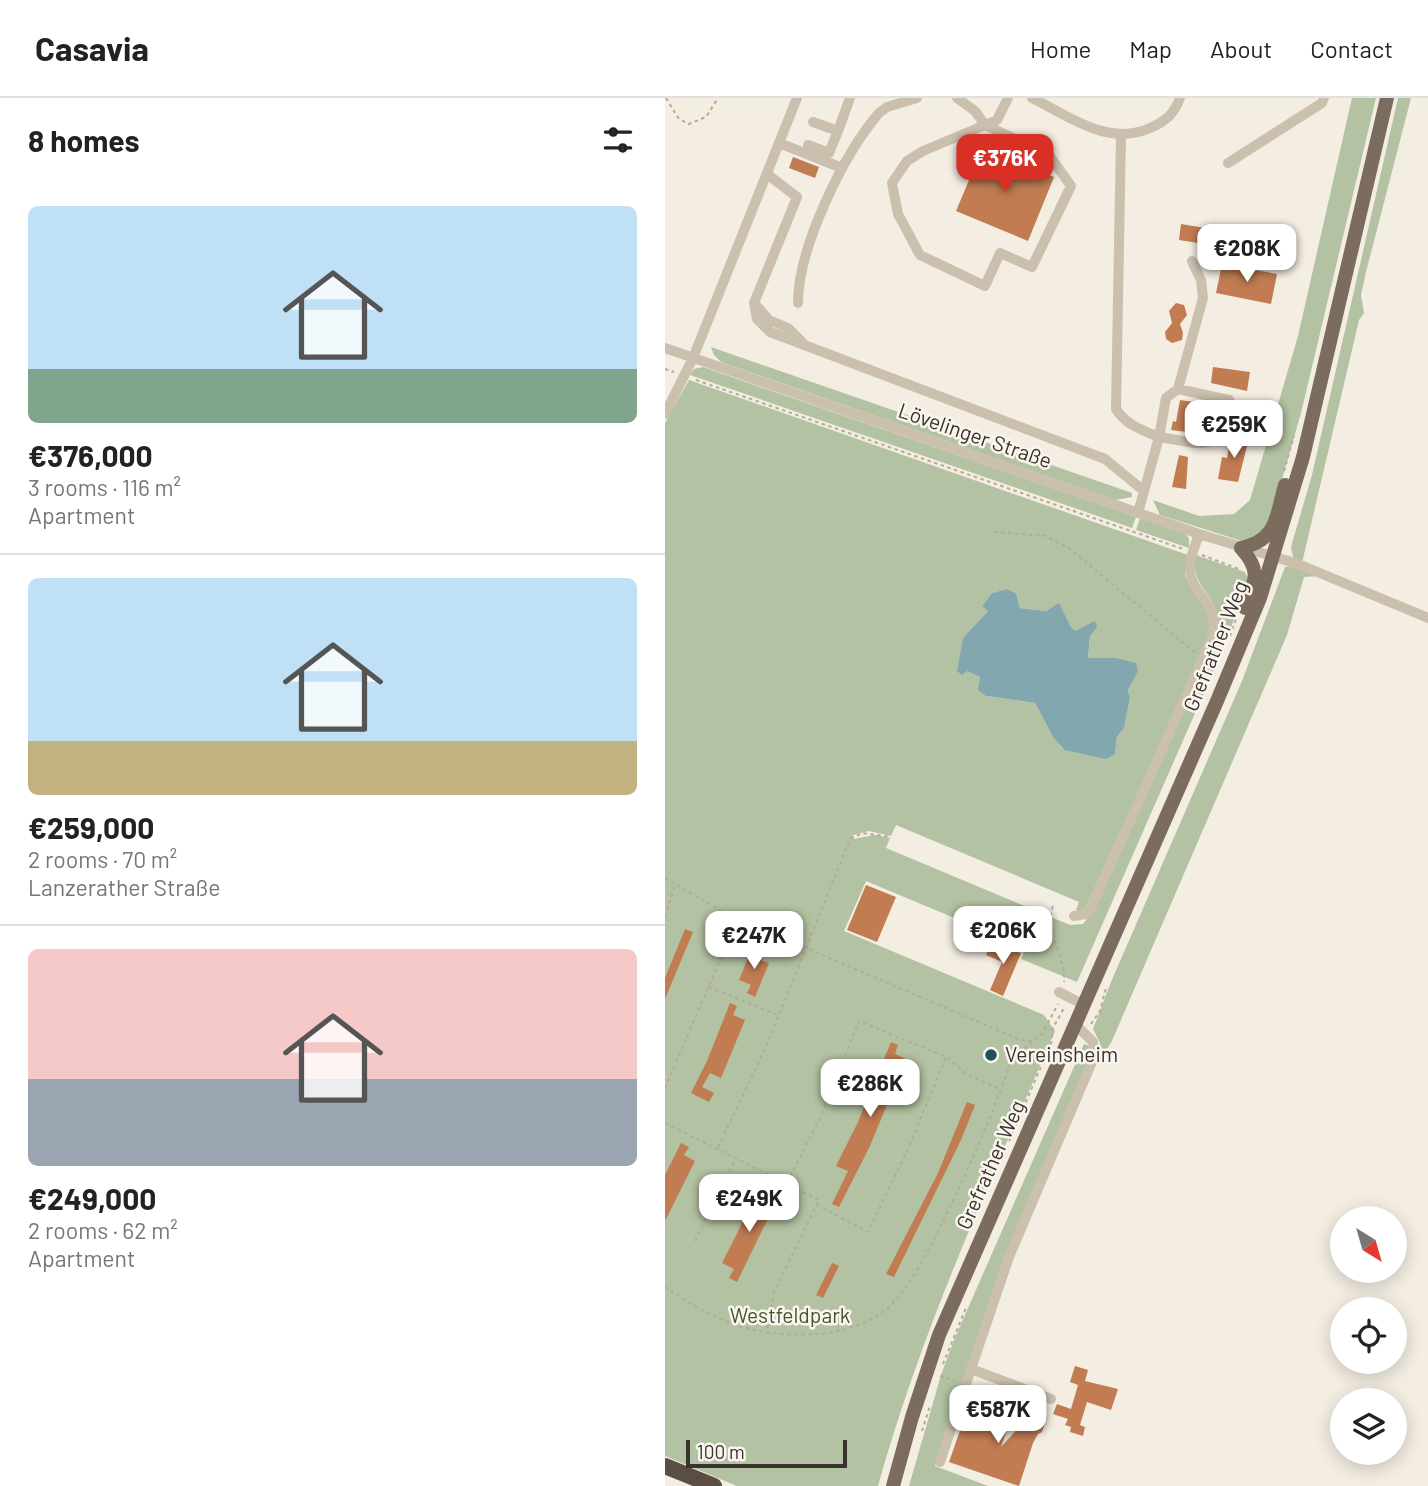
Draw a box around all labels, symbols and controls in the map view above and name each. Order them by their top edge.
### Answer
text: Casavia [35,28,149,68]
text: Home [1030,34,1091,63]
text: Map [1129,34,1172,63]
text: About [1210,34,1272,63]
text: Contact [1310,34,1393,63]
icon: filters [599,121,637,159]
text: 8 homes [28,122,139,158]
pin: €376K [956,134,1054,194]
text: €376K [972,143,1038,171]
pin: €208K [1198,225,1296,284]
text: €208K [1213,233,1281,261]
icon: home [270,252,396,378]
street label: Lövelinger Straße [896,397,1055,473]
pin: €259K [1185,400,1283,460]
text: €259K [1201,409,1267,437]
text: €376,000 [28,437,153,473]
text: 3 rooms · 116 m² [28,473,181,501]
text: Apartment [28,501,135,529]
street label: Grefrather Weg [1177,576,1252,715]
icon: home [270,624,396,750]
text: €259,000 [28,809,154,845]
text: 2 rooms · 70 m² [28,845,177,873]
text: Lanzerather Straße [28,873,221,901]
pin: €206K [954,906,1052,966]
pin: €247K [705,912,803,971]
text: €206K [969,915,1037,943]
text: €247K [721,920,787,948]
icon: home [270,995,396,1121]
place label: Vereinsheim [1005,1041,1118,1066]
marker: Vereinsheim [983,1047,999,1063]
pin: €286K [821,1060,919,1119]
text: €286K [837,1068,903,1096]
street label: Grefrather Weg [950,1096,1029,1233]
pin: €249K [700,1174,798,1234]
text: €249,000 [28,1180,156,1216]
text: €249K [715,1183,783,1211]
north arrow [1330,1206,1407,1283]
map controls [1330,1206,1407,1465]
text: 2 rooms · 62 m² [28,1216,178,1244]
text: Apartment [28,1244,135,1272]
button: locate [1330,1297,1407,1374]
park label: Westfeldpark [730,1302,850,1327]
pin: €587K [949,1386,1047,1445]
button: layers [1330,1388,1407,1465]
text: €587K [965,1394,1031,1422]
scale bar [686,1437,847,1469]
text: 100 m [697,1440,745,1463]

